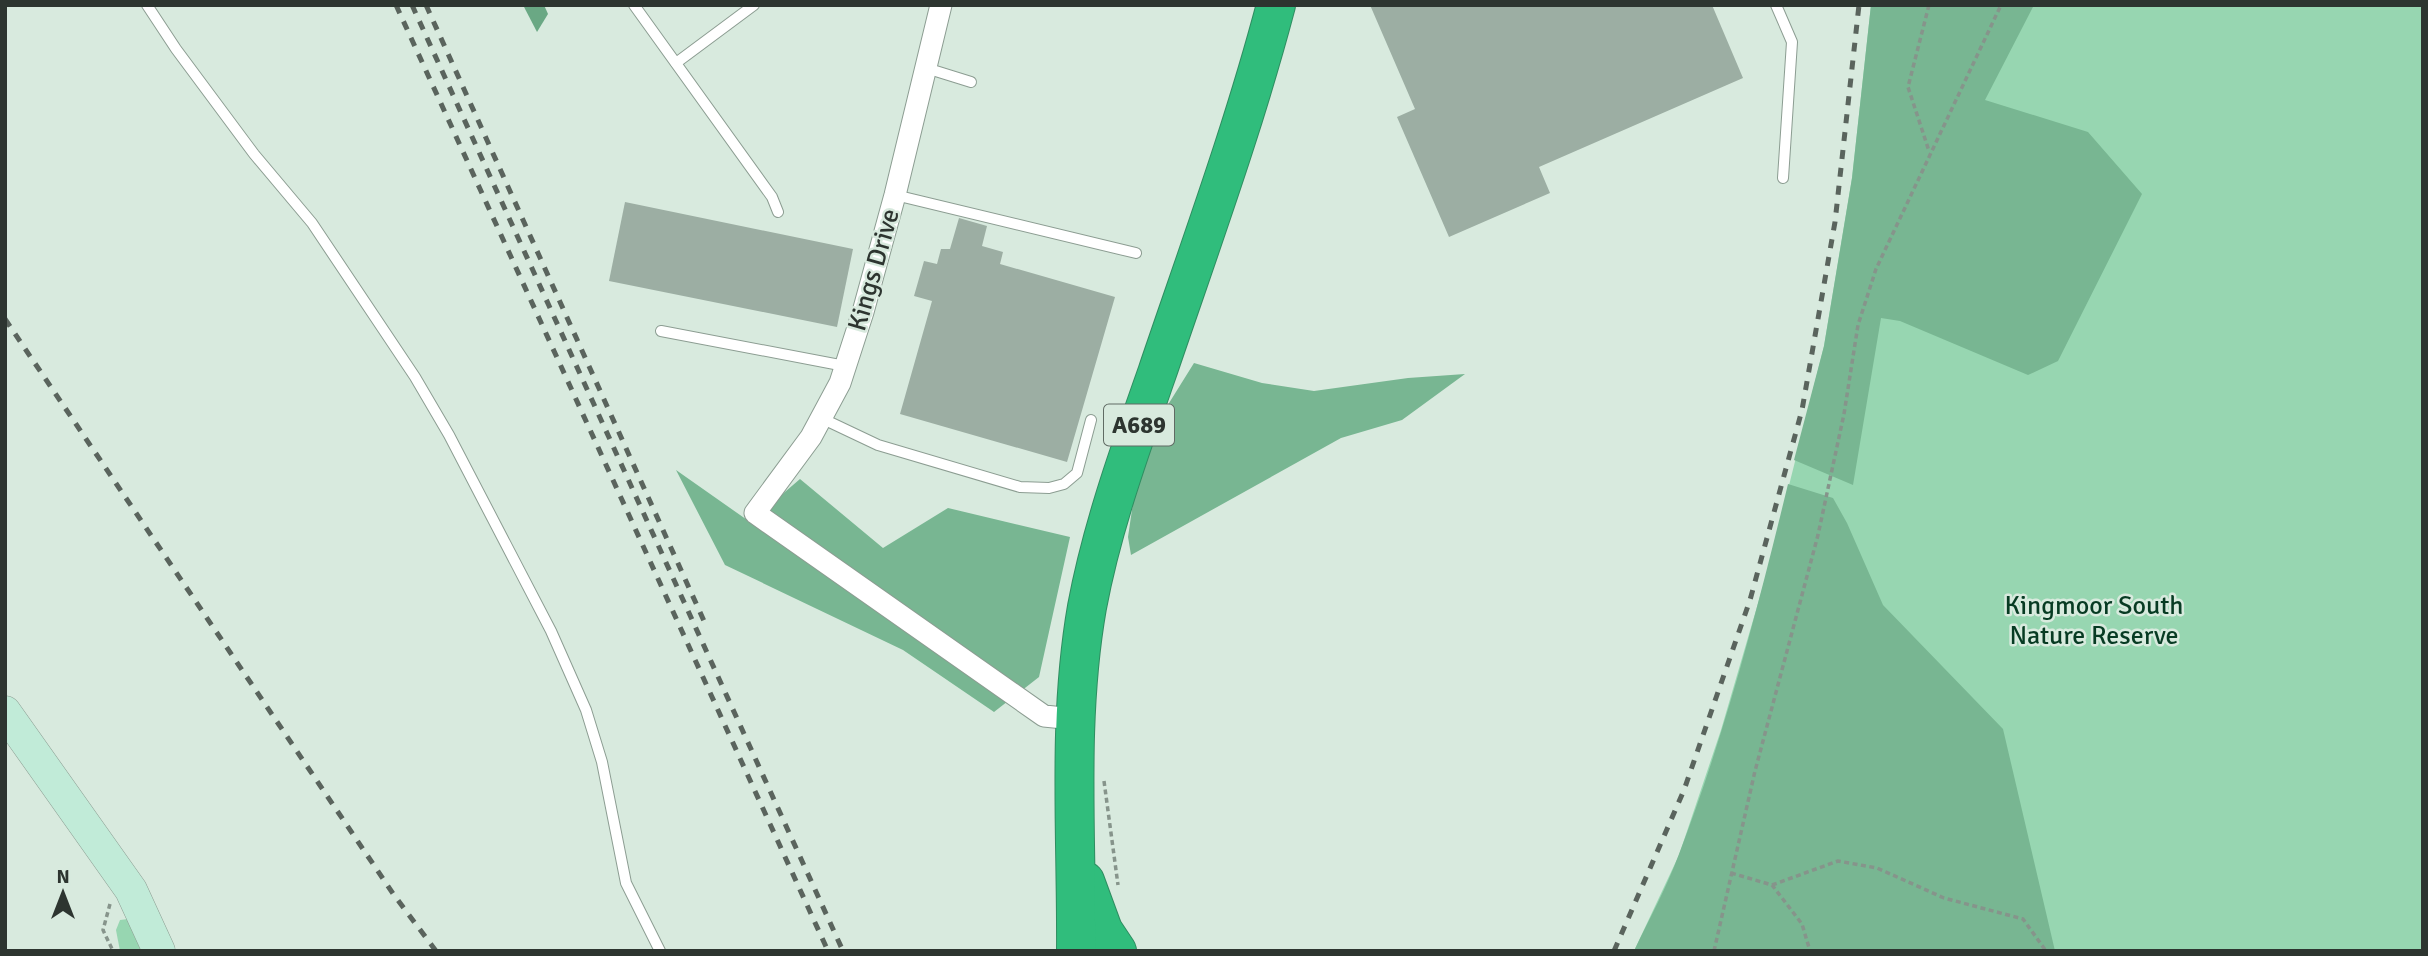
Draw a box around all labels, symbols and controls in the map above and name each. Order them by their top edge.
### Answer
street label: Kings Drive [841,205,907,335]
road number: A689 [1104,404,1174,446]
park label: Kingmoor South Nature Reserve [2005,590,2183,652]
north arrow [28,858,98,928]
text: N [56,865,70,889]

